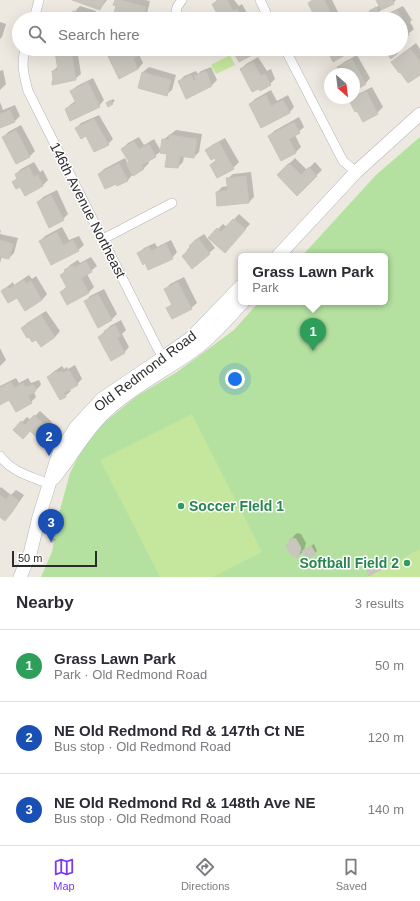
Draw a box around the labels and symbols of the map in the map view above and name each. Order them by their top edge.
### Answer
north arrow [324,68,360,104]
street label: 146th Avenue Northeast [47,140,129,281]
pin: 1 [300,318,326,351]
street label: Old Redmond Road [91,327,199,415]
your location [225,369,245,389]
pin: 2 [36,423,62,456]
place label: Soccer FIeld 1 [189,498,284,514]
marker: Soccer FIeld 1 [176,501,186,511]
pin: 3 [38,509,64,542]
scale bar [12,549,97,568]
place label: Softball Field 2 [299,555,399,571]
marker: Softball Field 2 [402,558,412,568]

